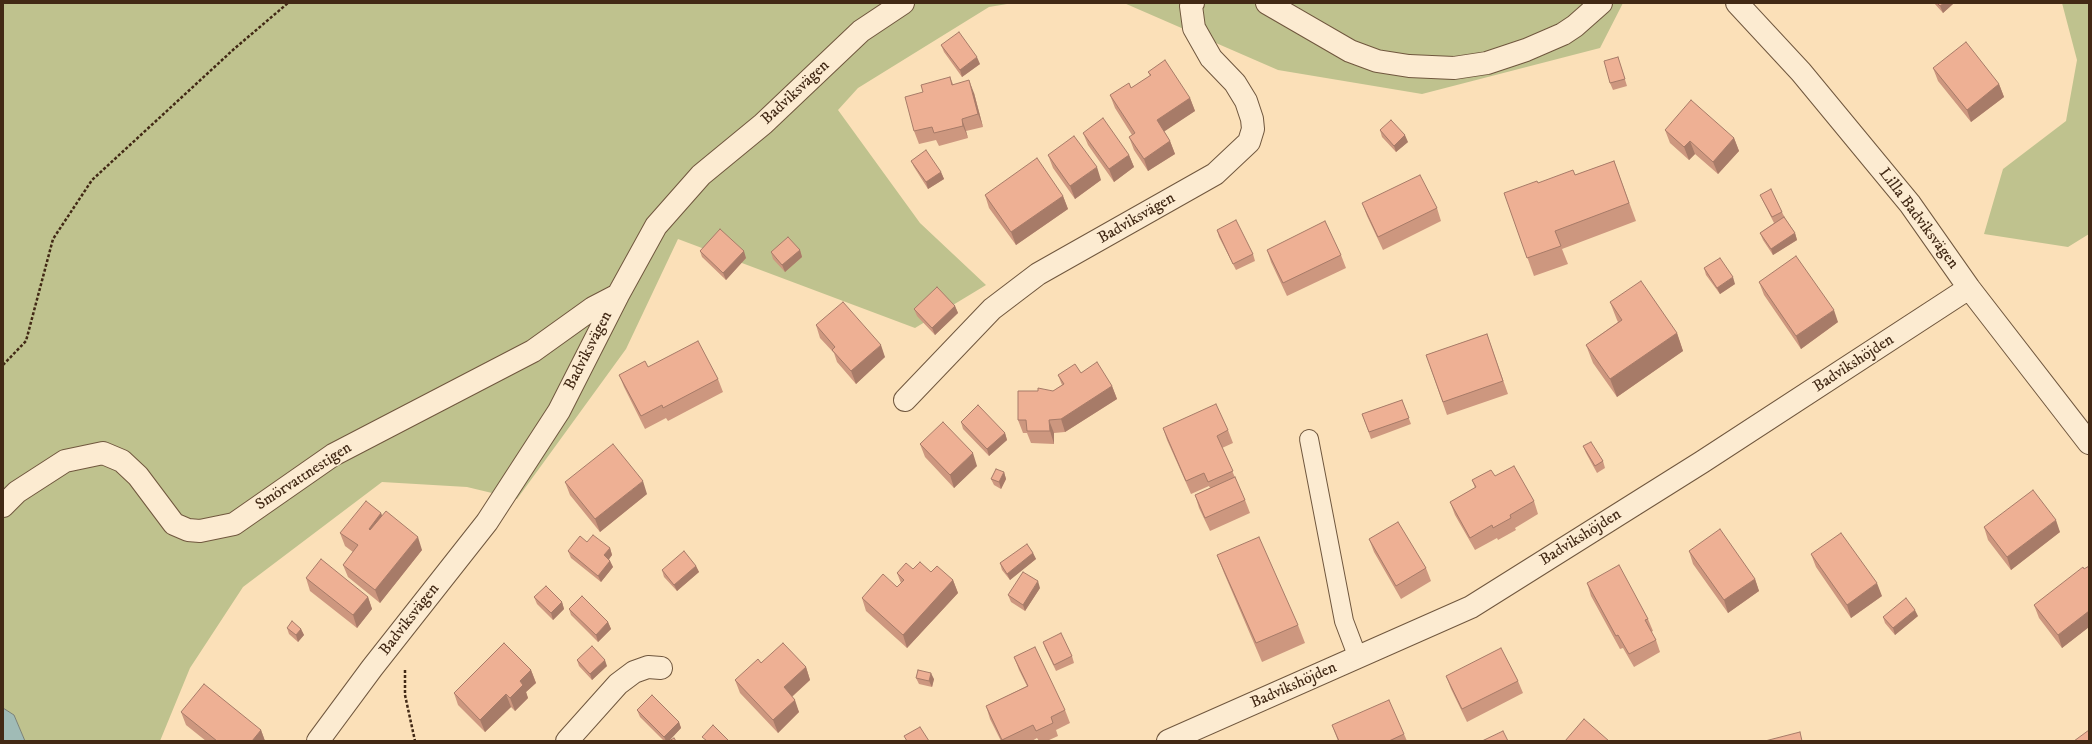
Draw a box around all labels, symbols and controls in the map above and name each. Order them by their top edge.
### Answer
street label: Badviksvägen [758,57,834,129]
street label: Lilla Badviksvägen [1874,165,1962,273]
street label: Badviksvägen [1095,189,1179,249]
street label: Badviksvägen [561,308,617,394]
street label: Badvikshöjden [1810,331,1898,397]
street label: Smörvattnestigen [252,439,356,515]
street label: Badvikshöjden [1537,505,1625,571]
street label: Badviksvägen [376,580,444,660]
street label: Badvikshöjden [1248,658,1340,714]

